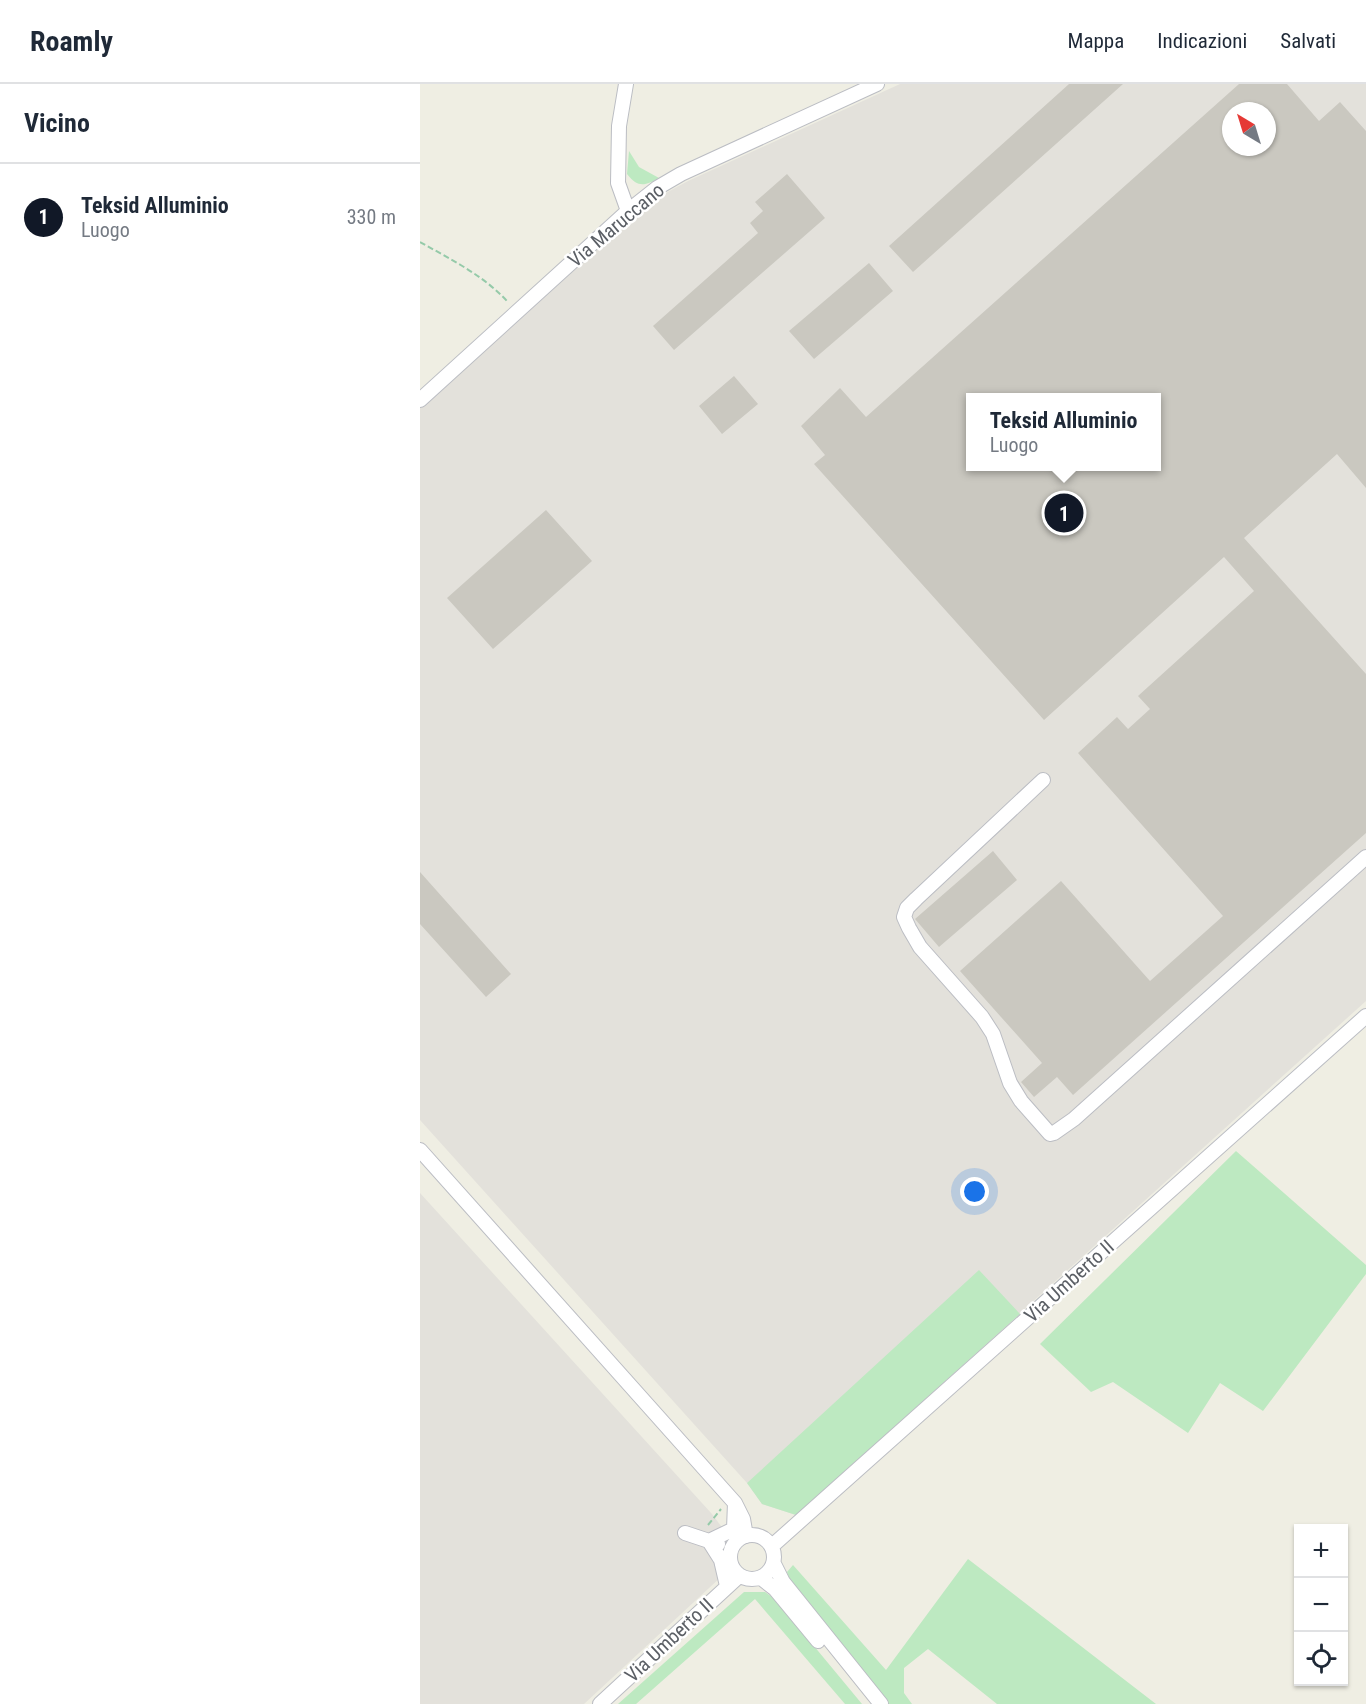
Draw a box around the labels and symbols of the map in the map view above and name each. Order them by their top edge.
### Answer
north arrow [1222,102,1276,156]
street label: Via Maruccano [563,178,669,272]
pin: 1 [1044,490,1084,536]
your location [960,1177,989,1206]
street label: Via Umberto II [1019,1234,1119,1328]
street label: Via Umberto II [620,1593,718,1687]

